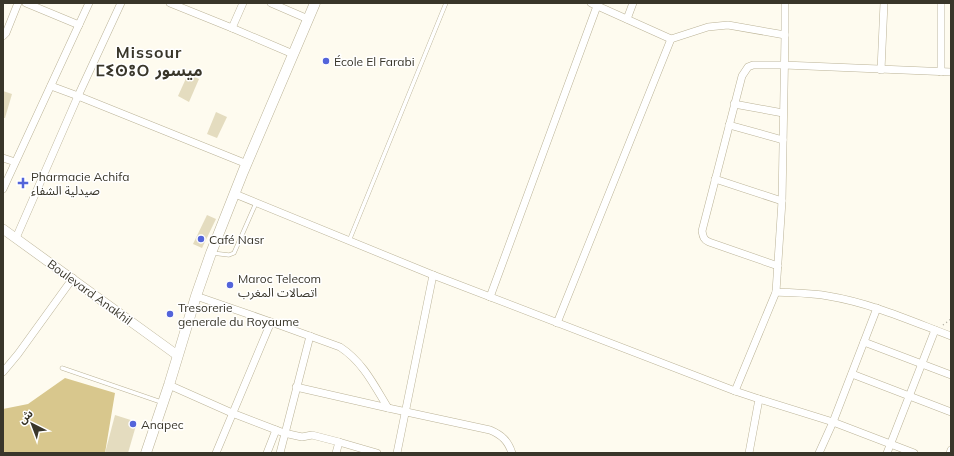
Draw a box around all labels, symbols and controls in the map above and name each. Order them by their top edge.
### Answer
district label: Missour ⵎⵉⵙⵓⵔ ميسور [95,42,203,80]
place label: École El Farabi [334,54,415,69]
marker: École El Farabi [321,56,331,66]
place label: Pharmacie Achifa صيدلية الشفاء [31,169,129,198]
marker: Pharmacie Achifa صيدلية الشفاء [18,178,28,188]
place label: Café Nasr [209,232,265,247]
marker: Café Nasr [196,234,206,244]
street label: Boulevard Anakhil [45,256,135,328]
place label: Maroc Telecom اتصالات المغرب [238,271,321,300]
marker: Maroc Telecom اتصالات المغرب [225,280,235,290]
place label: Tresorerie generale du Royaume [178,300,299,329]
marker: Tresorerie generale du Royaume [165,309,175,319]
north arrow [12,404,52,444]
text: ش [15,406,36,427]
place label: Anapec [141,417,184,432]
marker: Anapec [128,419,138,429]

